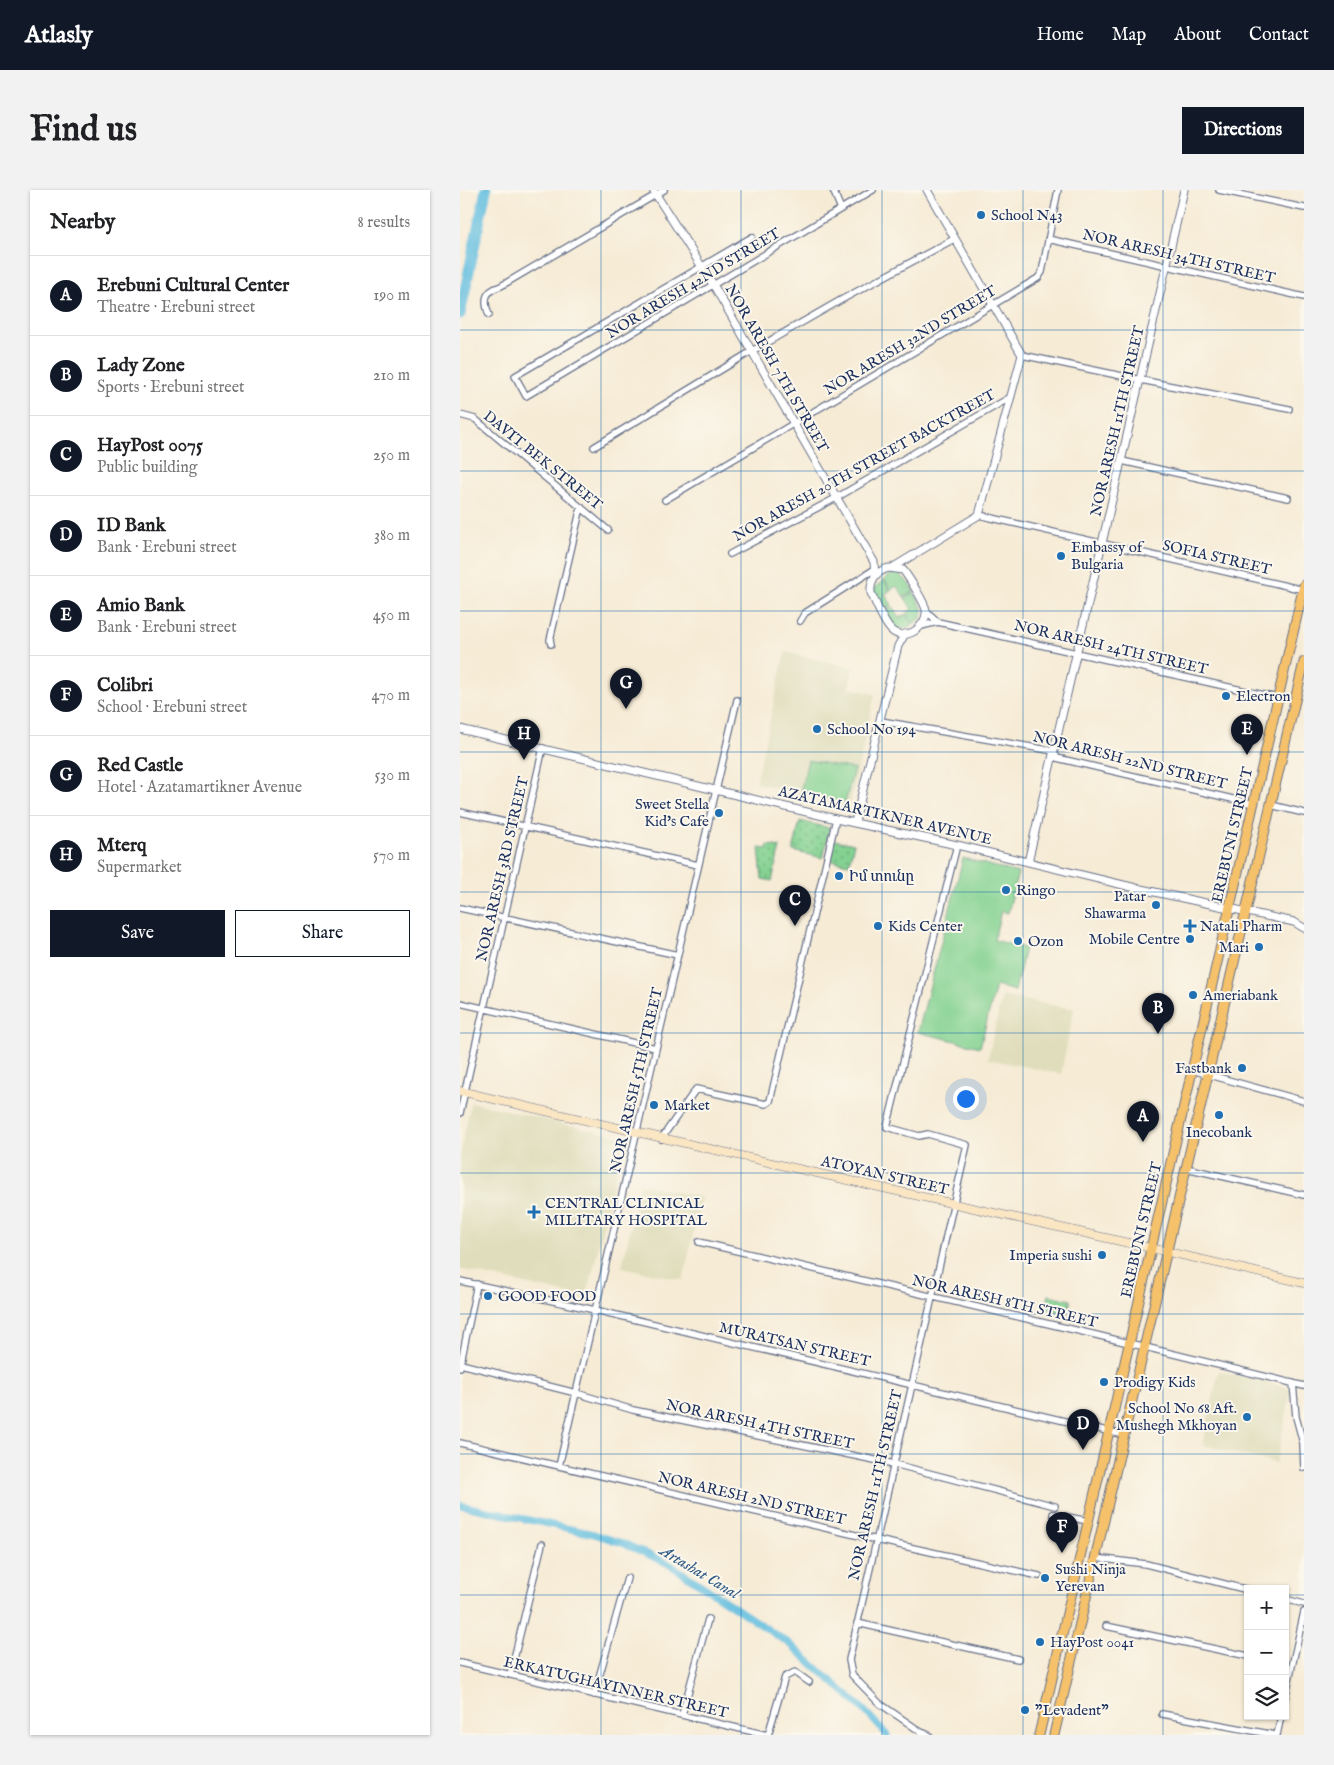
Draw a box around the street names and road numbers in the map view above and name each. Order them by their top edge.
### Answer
street label: NOR ARESH 42ND STREET [603,224,784,343]
street label: NOR ARESH 34TH STREET [1081,225,1277,288]
street label: NOR ARESH 7TH STREET [721,281,833,456]
street label: NOR ARESH 32ND STREET [821,281,1000,400]
street label: NOR ARESH 11TH STREET [1086,324,1149,518]
street label: NOR ARESH 20TH STREET BACKTREET [730,385,999,546]
street label: DAVIT BEK STREET [479,407,606,514]
street label: SOFIA STREET [1161,536,1273,579]
street label: NOR ARESH 24TH STREET [1012,616,1210,679]
street label: NOR ARESH 22ND STREET [1031,727,1229,794]
street label: EREBUNI STREET [1208,765,1257,905]
street label: NOR ARESH 3RD STREET [472,775,533,963]
street label: AZATAMARTIKNER AVENUE [775,781,993,849]
street label: NOR ARESH 5TH STREET [606,986,667,1175]
street label: ATOYAN STREET [818,1151,951,1199]
street label: EREBUNI STREET [1117,1160,1166,1300]
street label: NOR ARESH 8TH STREET [910,1271,1100,1332]
street label: MURATSAN STREET [717,1318,872,1371]
street label: NOR ARESH 11TH STREET [844,1388,907,1582]
street label: NOR ARESH 4TH STREET [664,1395,856,1454]
street label: NOR ARESH 2ND STREET [656,1468,848,1529]
street label: ERKATUGHAYINNER STREET [502,1652,730,1723]

